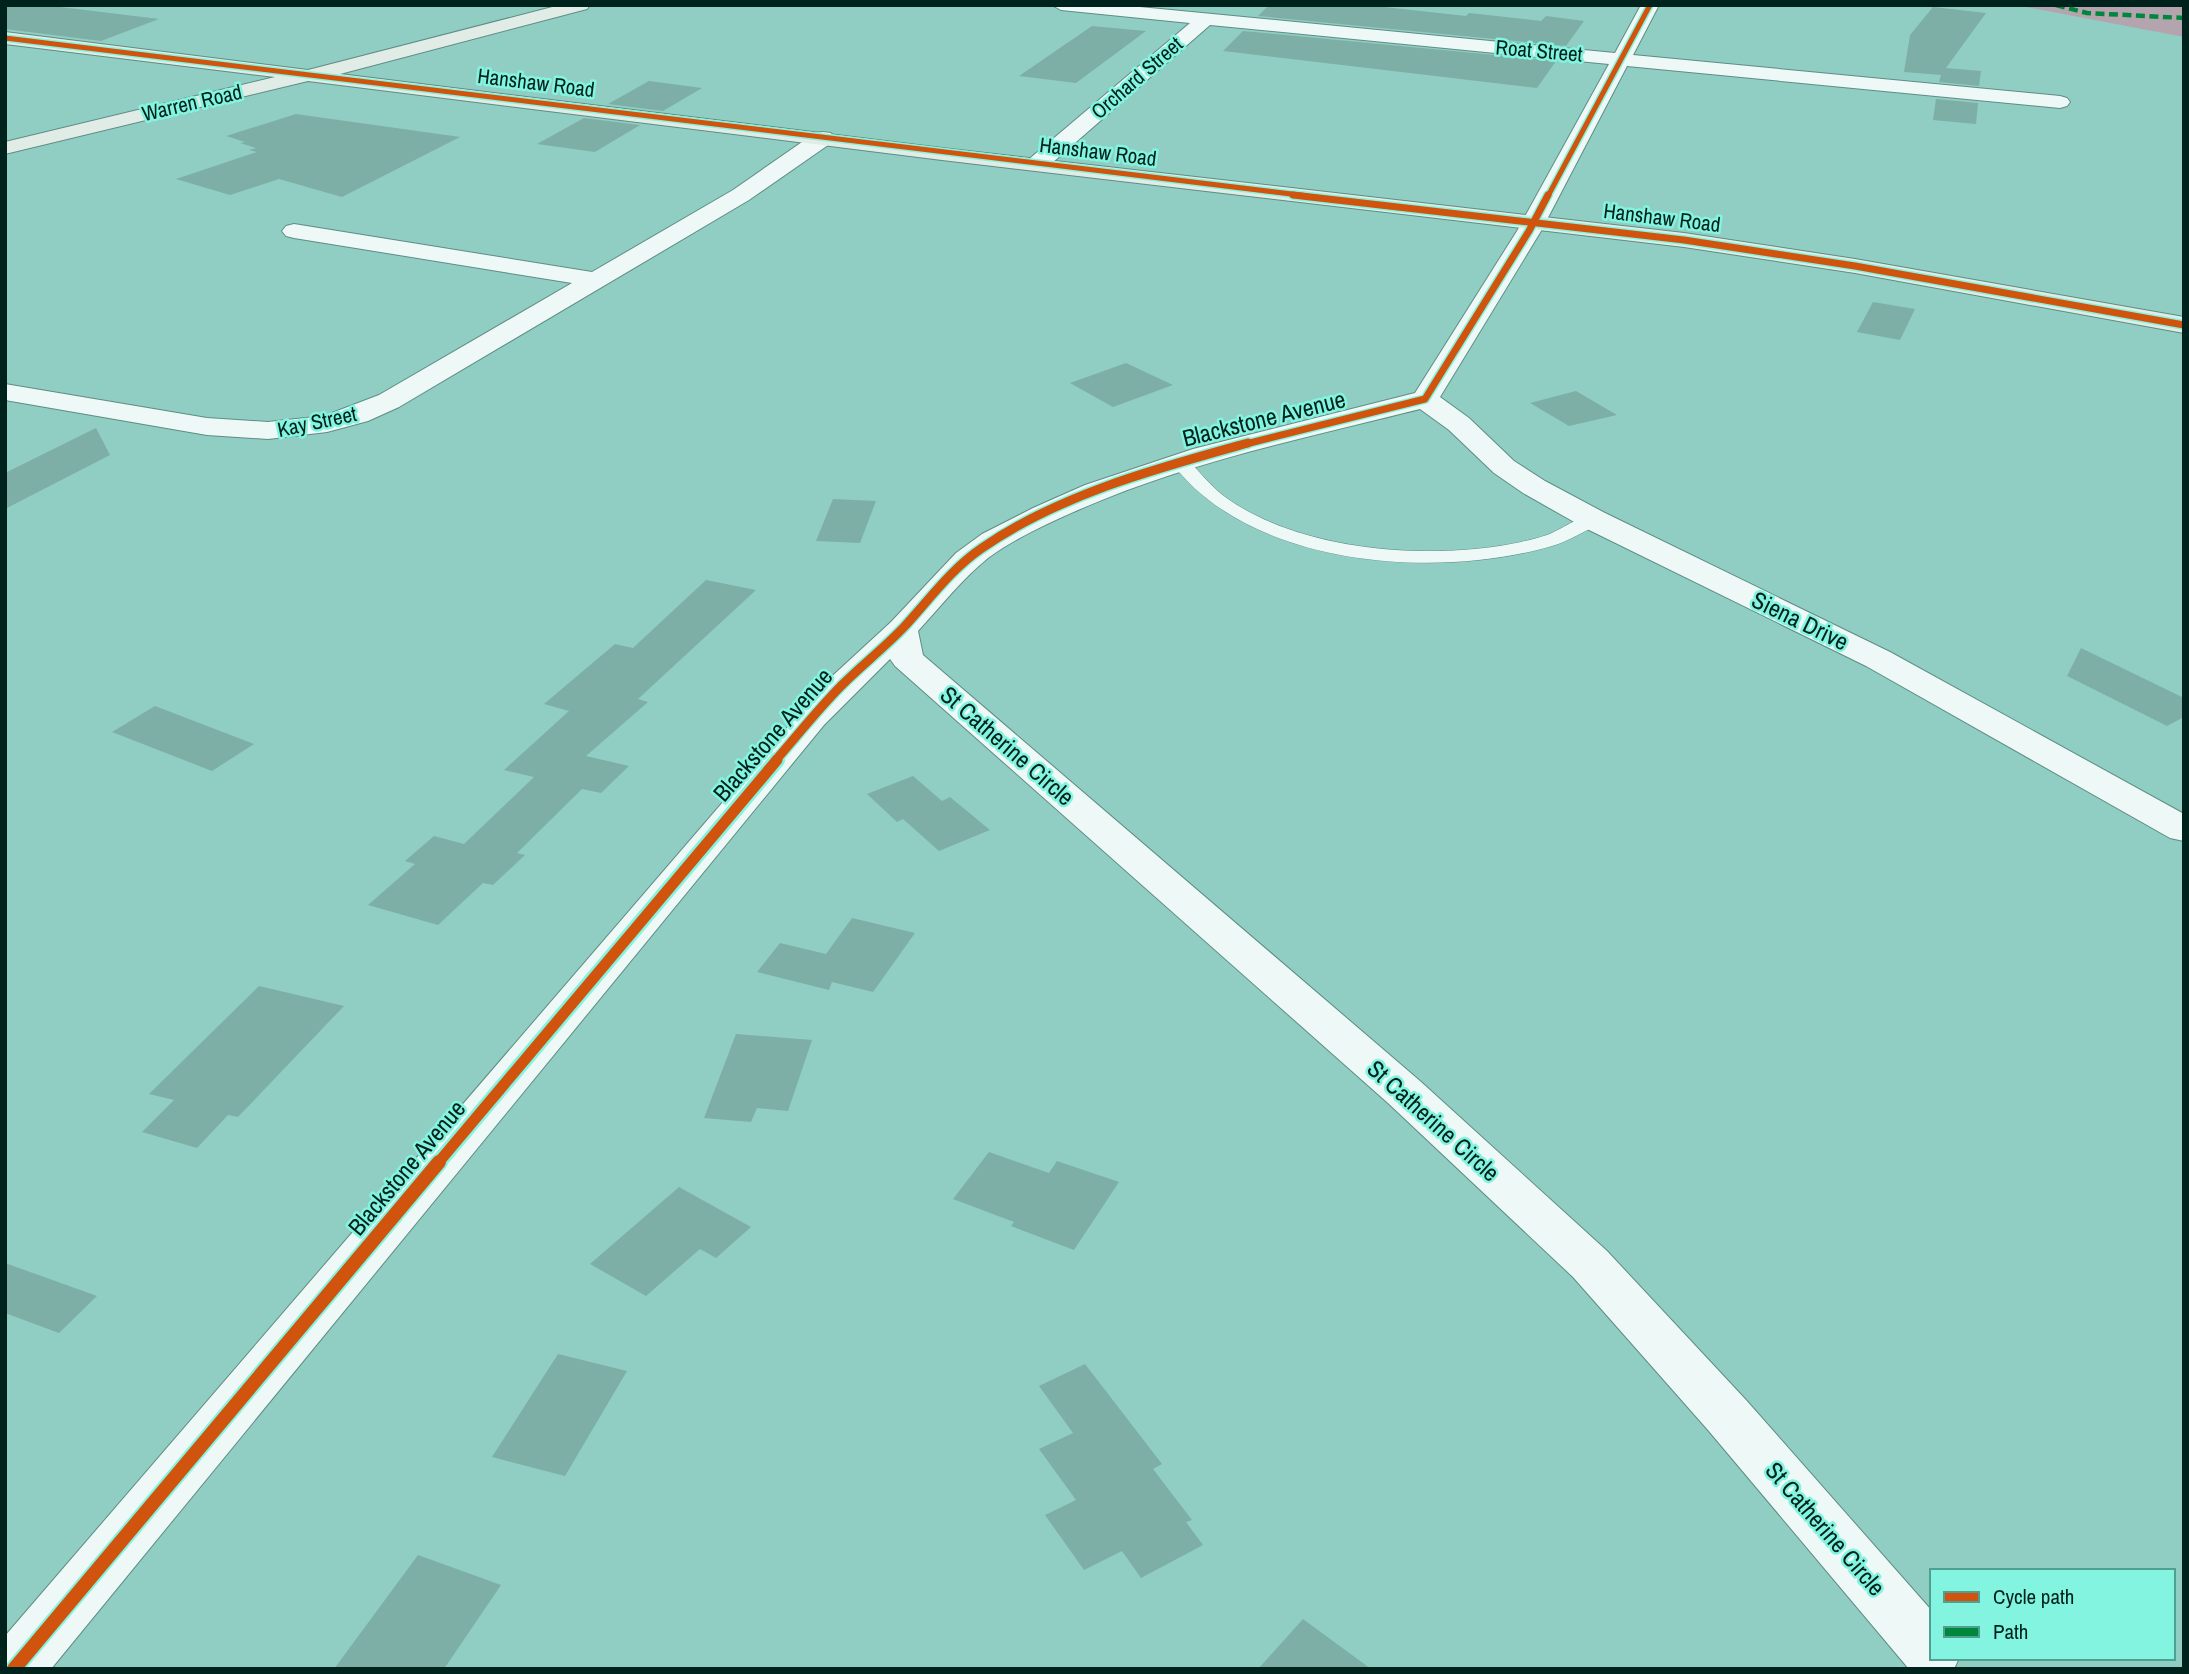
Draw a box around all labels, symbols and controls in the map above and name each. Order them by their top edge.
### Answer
street label: Orchard Street [1085,29,1189,126]
street label: Roat Street [1494,32,1584,69]
street label: Hanshaw Road [476,61,596,104]
street label: Warren Road [139,77,245,128]
street label: Hanshaw Road [1038,130,1158,173]
street label: Hanshaw Road [1602,196,1722,239]
street label: Blackstone Avenue [1179,382,1349,454]
street label: Kay Street [275,399,359,444]
street label: Siena Drive [1747,583,1854,657]
street label: Blackstone Avenue [705,661,839,808]
street label: St Catherine Circle [934,678,1081,812]
street label: St Catherine Circle [1361,1052,1507,1188]
street label: Blackstone Avenue [340,1093,472,1242]
street label: St Catherine Circle [1759,1455,1893,1602]
legend [1930,1569,2175,1660]
text: Cycle path [1993,1582,2074,1611]
text: Path [1993,1617,2028,1646]

